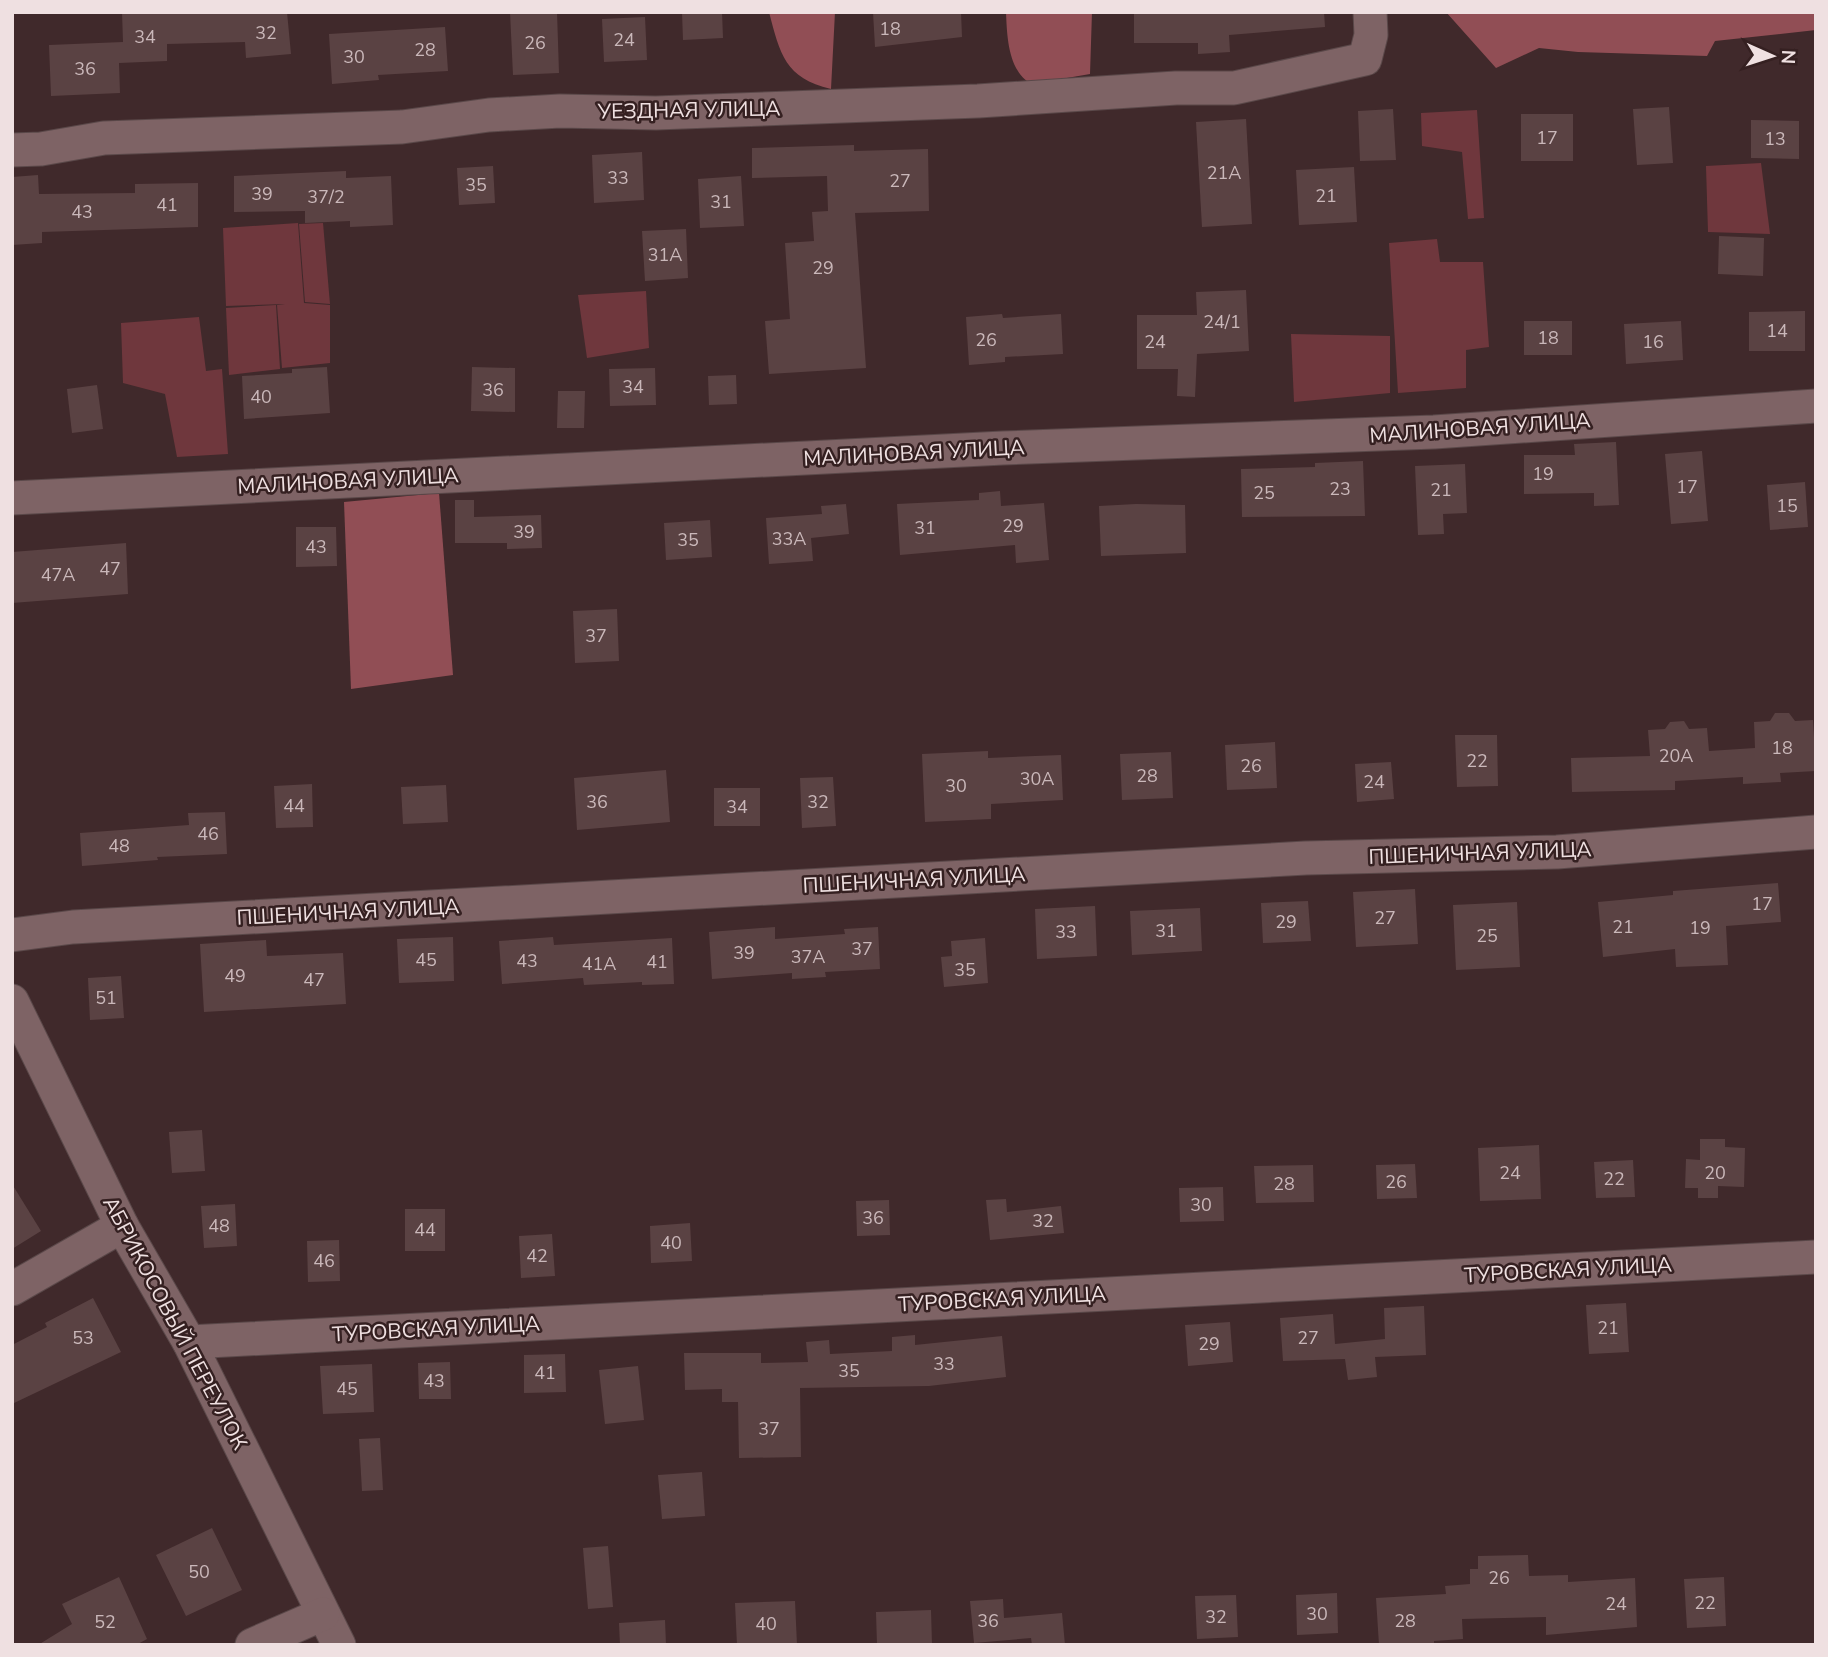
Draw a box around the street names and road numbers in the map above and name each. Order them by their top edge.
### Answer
street label: УЕЗДНАЯ УЛИЦА [596,94,781,126]
street label: МАЛИНОВАЯ УЛИЦА [1368,406,1592,450]
street label: МАЛИНОВАЯ УЛИЦА [803,433,1025,473]
street label: МАЛИНОВАЯ УЛИЦА [237,461,459,501]
street label: ПШЕНИЧНАЯ УЛИЦА [1368,835,1592,871]
street label: ПШЕНИЧНАЯ УЛИЦА [802,860,1026,900]
street label: ПШЕНИЧНАЯ УЛИЦА [236,892,460,932]
street label: АБРИКОСОВЫЙ ПЕРЕУЛОК [96,1192,254,1455]
street label: ТУРОВСКАЯ УЛИЦА [1463,1251,1673,1289]
street label: ТУРОВСКАЯ УЛИЦА [897,1280,1107,1318]
street label: ТУРОВСКАЯ УЛИЦА [331,1310,541,1348]

